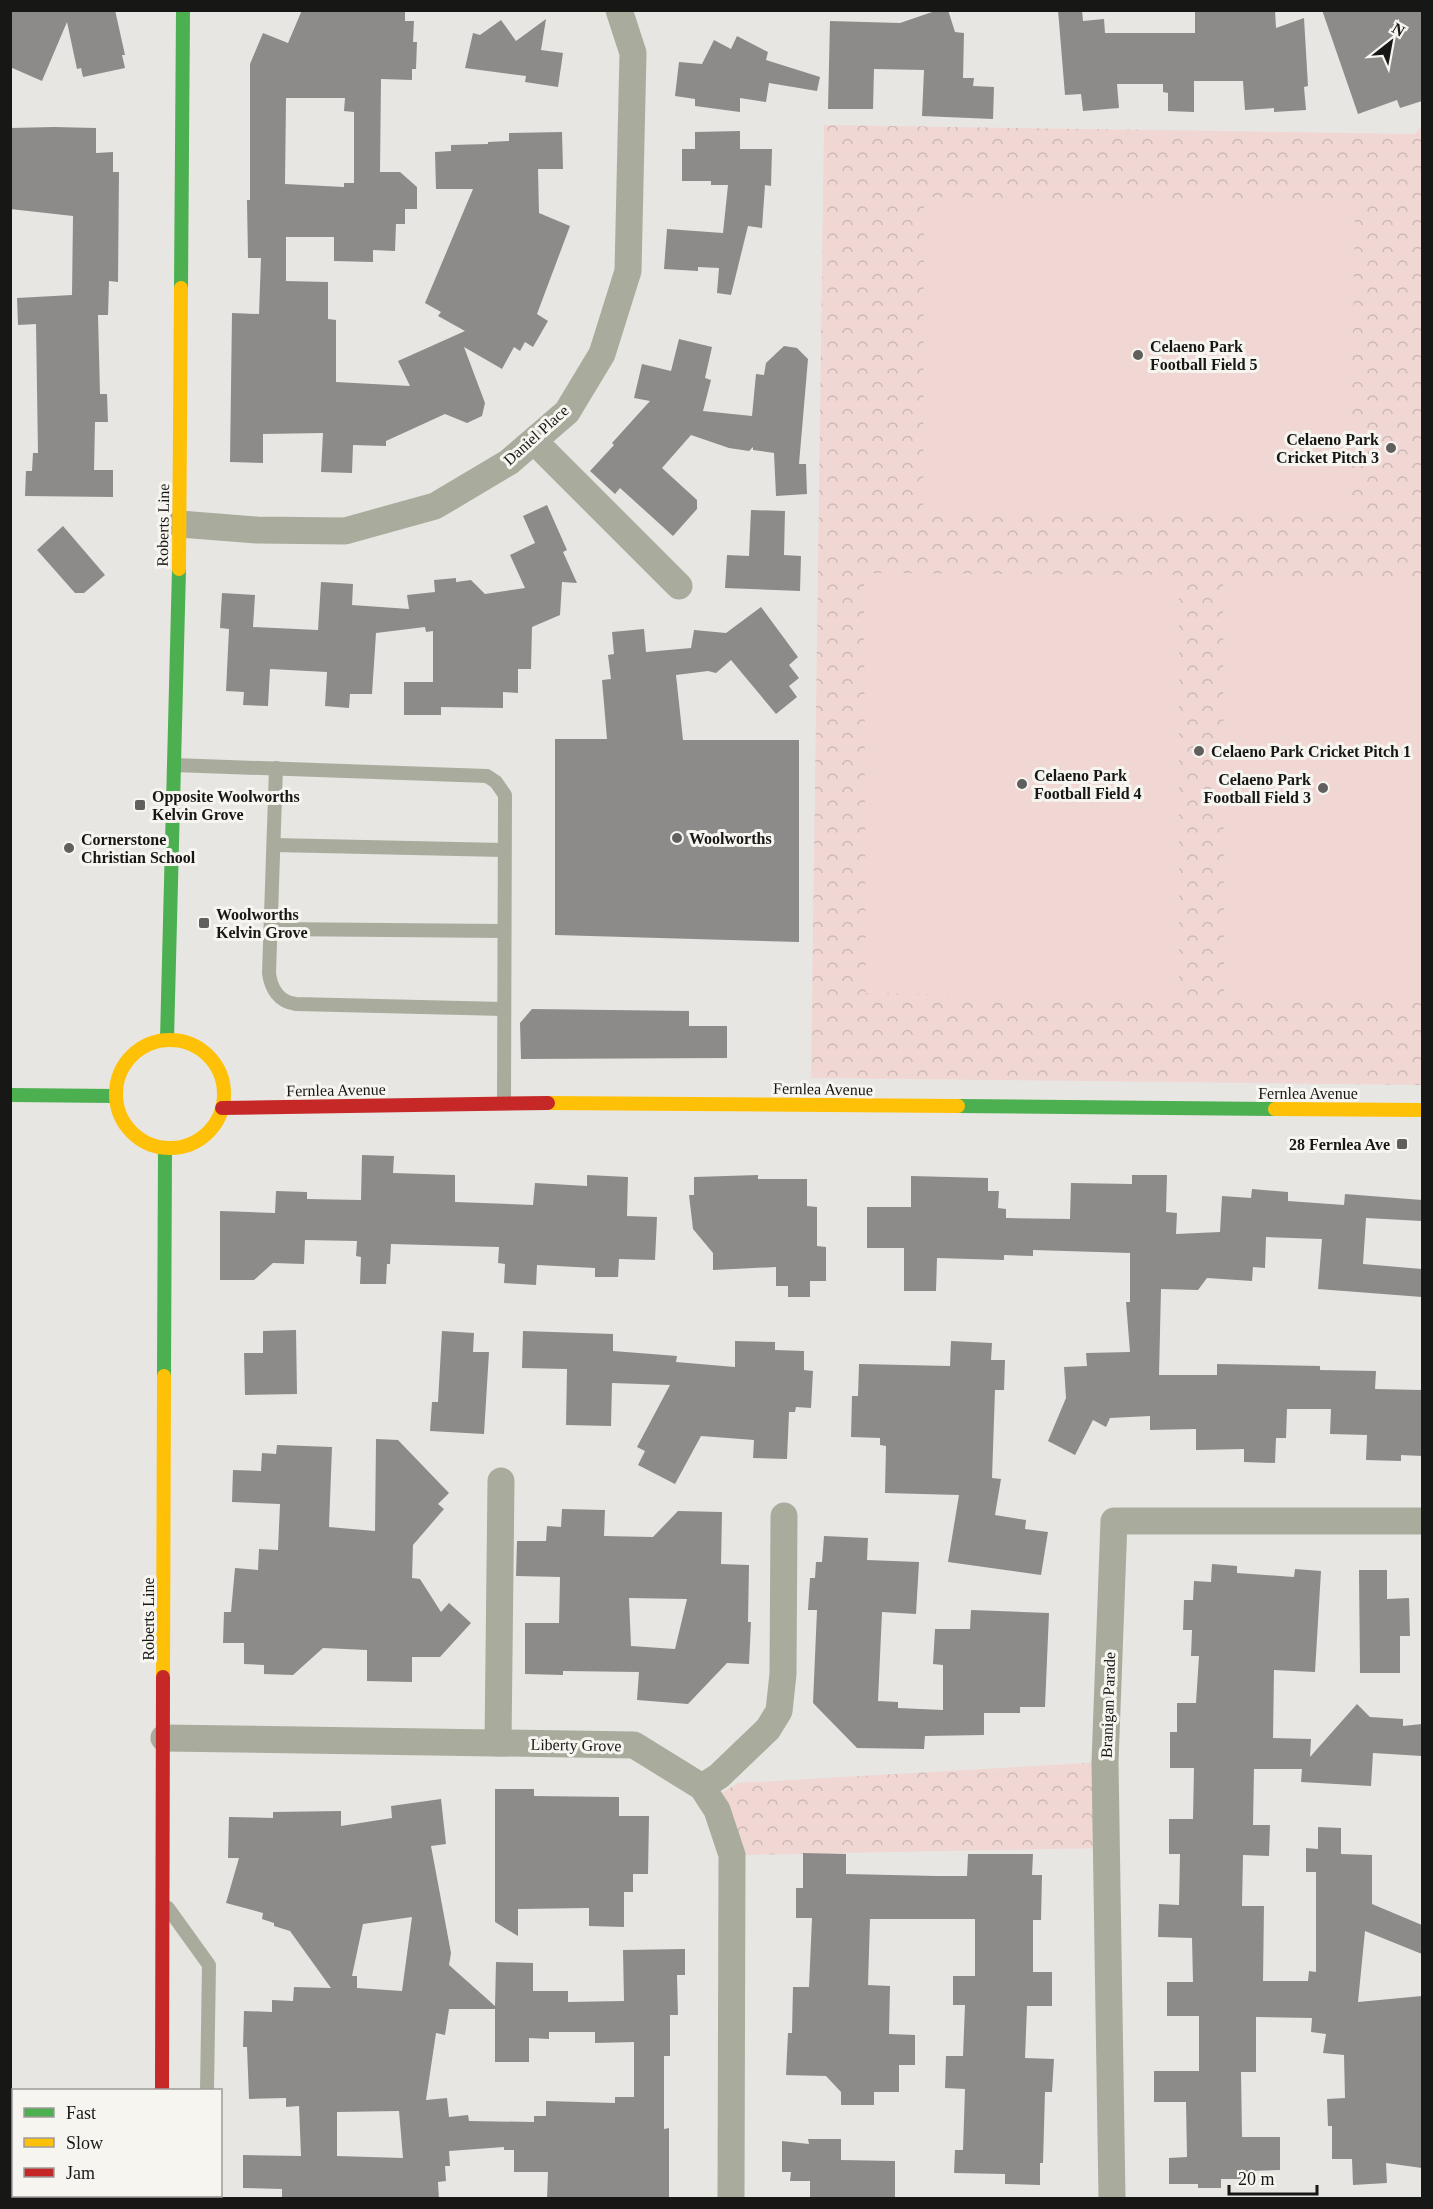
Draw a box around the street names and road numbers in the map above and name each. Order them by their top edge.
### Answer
street label: Daniel Place [500,401,572,469]
street label: Roberts Line [154,483,172,567]
street label: Fernlea Avenue [773,1080,873,1098]
street label: Fernlea Avenue [286,1081,386,1099]
street label: Fernlea Avenue [1258,1085,1358,1102]
street label: Roberts Line [140,1577,157,1661]
street label: Branigan Parade [1098,1652,1119,1758]
street label: Liberty Grove [530,1736,622,1755]

